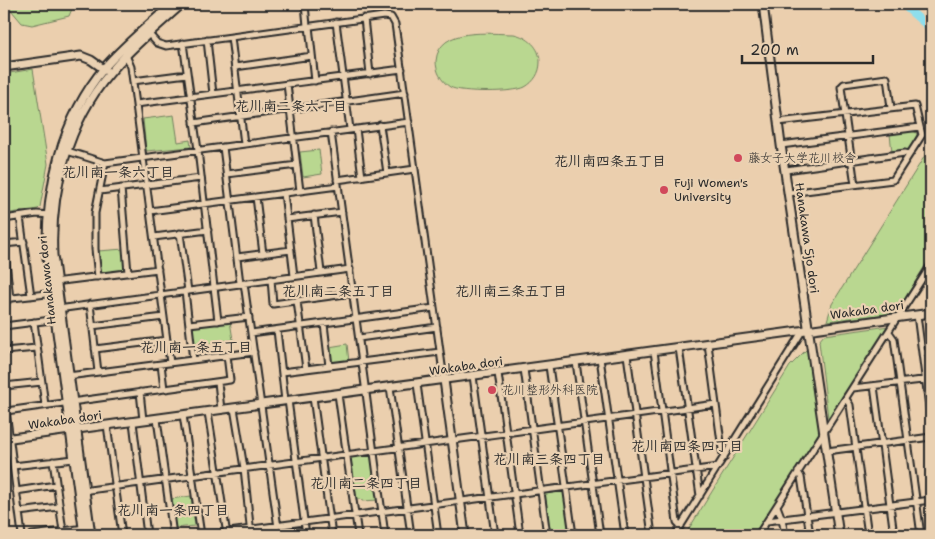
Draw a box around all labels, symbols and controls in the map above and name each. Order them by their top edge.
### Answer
scale bar [742,32,874,64]
text: 200 m [750,40,799,60]
district label: 花川南二条六丁目 [235,97,347,115]
place label: 藤女子大学花川校舎 [748,150,856,166]
district label: 花川南四条五丁目 [554,152,666,170]
marker: 藤女子大学花川校舎 [732,152,744,164]
district label: 花川南一条六丁目 [62,163,174,181]
place label: Fuji Women's University [674,175,748,205]
street label: Hanakawa 5jo dori [791,182,823,294]
marker: Fuji Women's University [658,184,670,196]
street label: Hanakawa dori [34,235,60,325]
district label: 花川南二条五丁目 [282,282,394,300]
district label: 花川南三条五丁目 [455,282,567,300]
street label: Wakaba dori [829,297,905,323]
district label: 花川南一条五丁目 [140,338,252,356]
street label: Wakaba dori [428,353,504,379]
place label: 花川整形外科医院 [502,382,598,398]
marker: 花川整形外科医院 [486,384,498,396]
street label: Wakaba dori [27,407,103,433]
district label: 花川南四条四丁目 [631,437,743,455]
district label: 花川南三条四丁目 [493,450,605,468]
district label: 花川南二条四丁目 [310,474,422,492]
district label: 花川南一条四丁目 [117,501,229,519]

